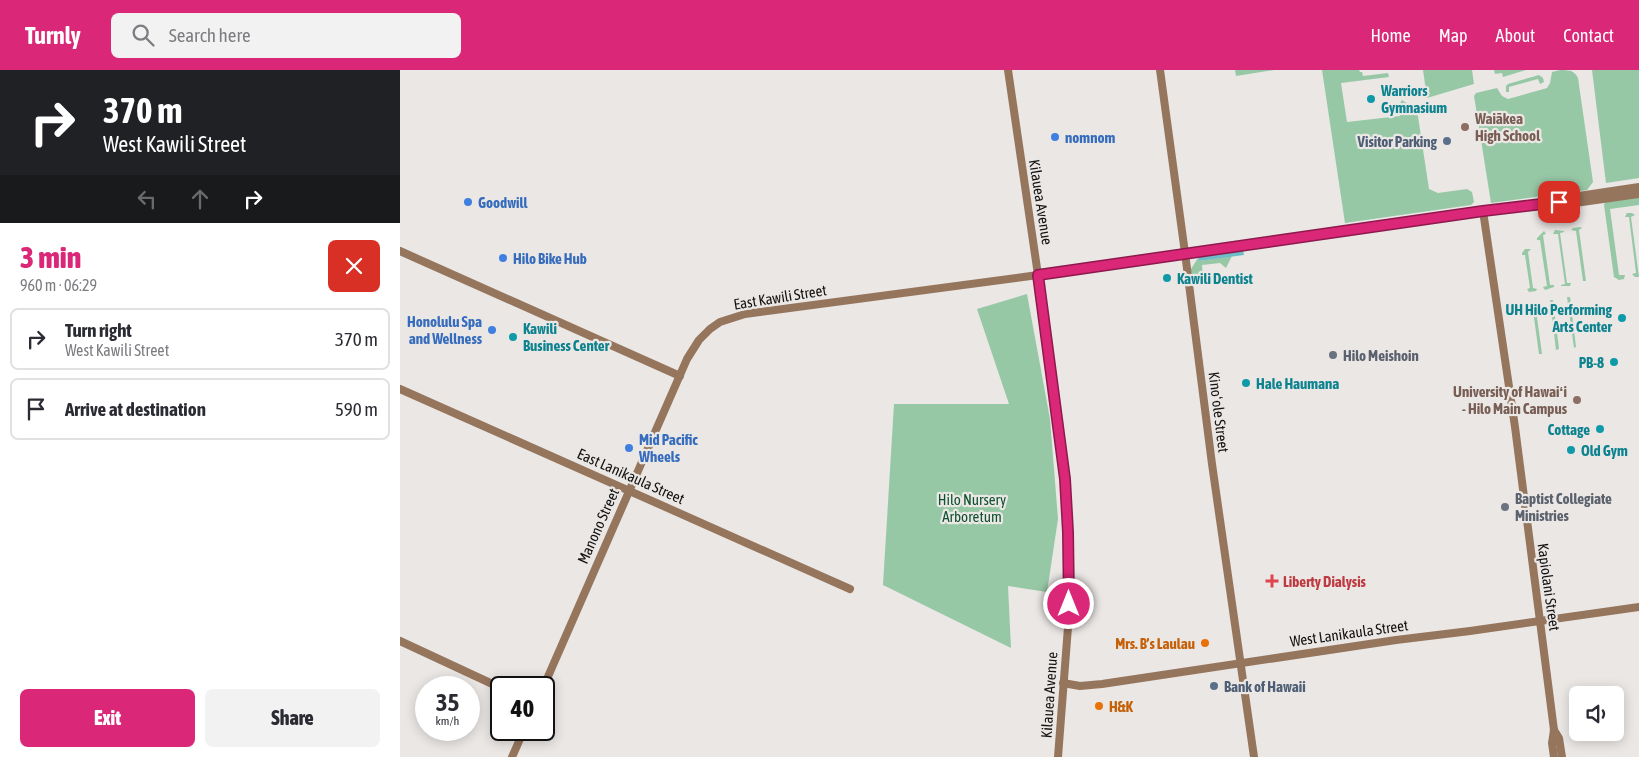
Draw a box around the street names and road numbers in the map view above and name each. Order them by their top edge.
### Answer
street label: Kilauea Avenue [1026,158,1056,246]
street label: East Kawili Street [732,281,828,313]
street label: Kinoʻole Street [1206,371,1232,453]
street label: East Lanikaula Street [575,445,687,507]
street label: Manono Street [574,486,622,566]
street label: Kapiolani Street [1534,542,1564,632]
street label: West Lanikaula Street [1289,616,1409,650]
street label: Kilauea Avenue [1038,651,1061,739]

